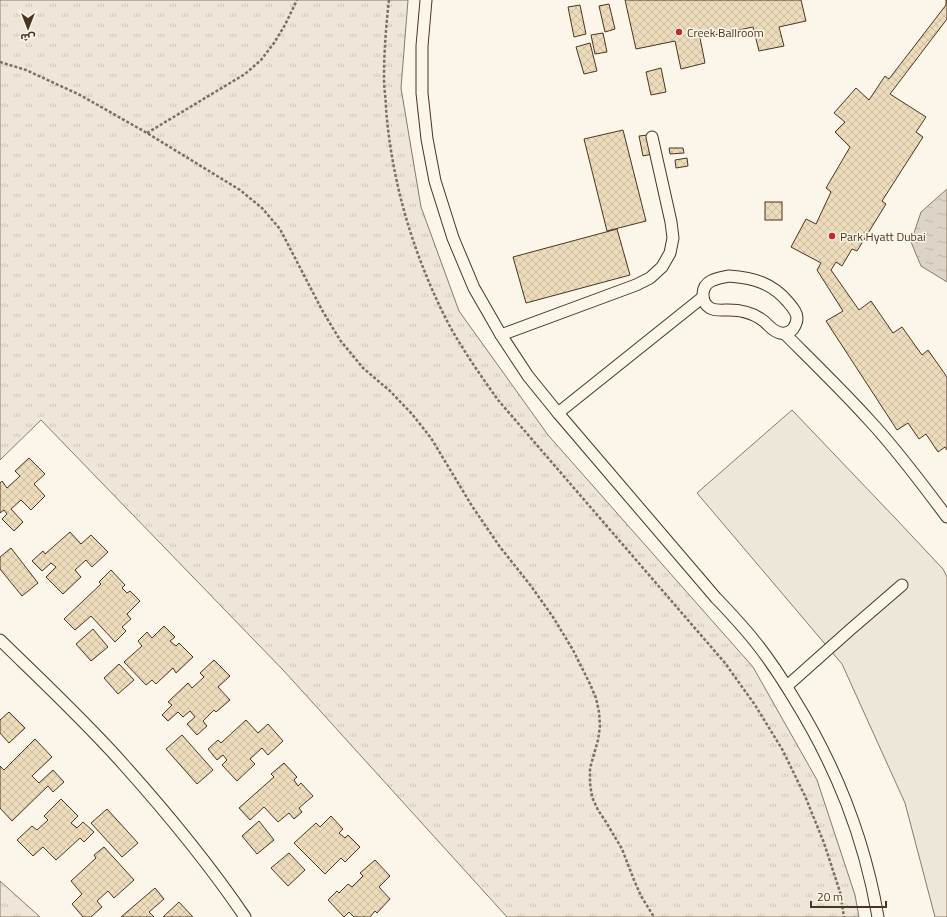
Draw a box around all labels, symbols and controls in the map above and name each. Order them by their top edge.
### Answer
north arrow [8,8,48,48]
place label: Creek Ballroom [687,23,764,42]
marker: Creek Ballroom [674,27,684,37]
text: ش [20,30,36,46]
place label: Park Hyatt Dubai [840,227,926,246]
marker: Park Hyatt Dubai [827,231,837,241]
scale bar [811,883,886,909]
text: 20 m [817,887,843,906]

